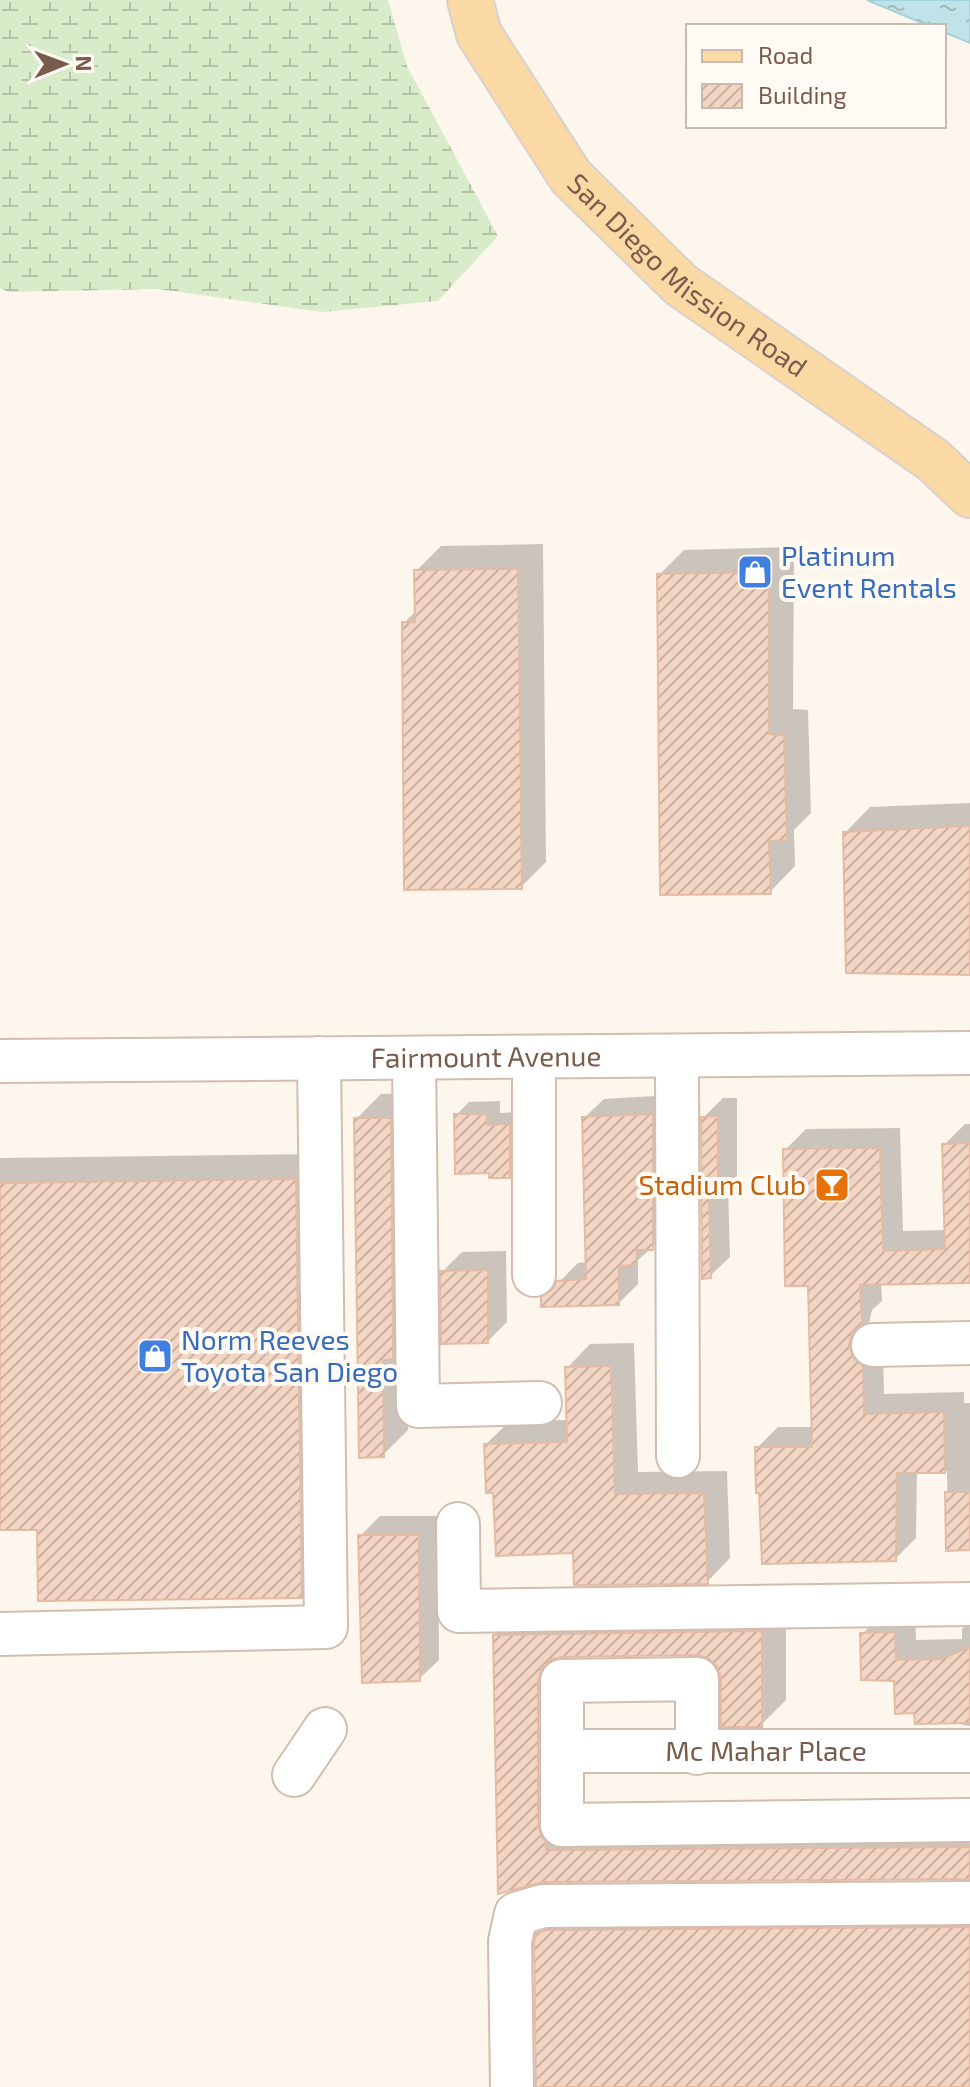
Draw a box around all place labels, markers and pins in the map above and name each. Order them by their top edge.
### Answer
place label: Platinum Event Rentals [781,538,957,604]
shop icon: Platinum Event Rentals [736,553,774,591]
bar icon: Stadium Club [813,1166,851,1204]
place label: Stadium Club [639,1167,806,1201]
place label: Norm Reeves Toyota San Diego [181,1322,398,1388]
shop icon: Norm Reeves Toyota San Diego [136,1337,174,1375]

